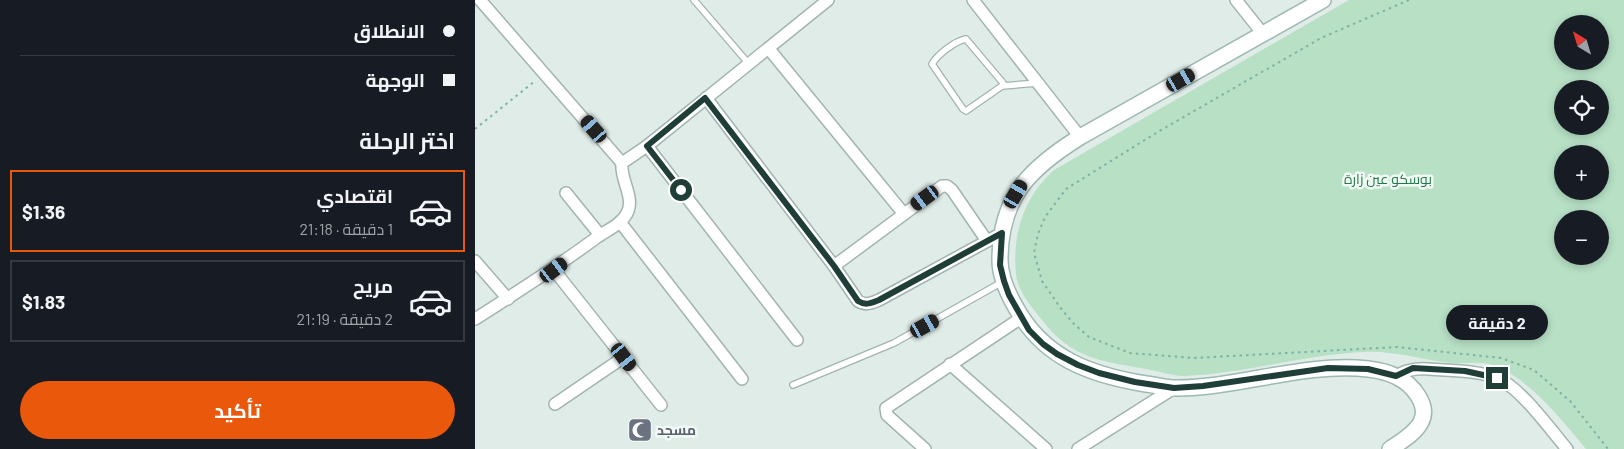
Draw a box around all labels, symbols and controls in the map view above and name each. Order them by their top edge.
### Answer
north arrow [1554,15,1609,70]
map controls [1554,15,1609,265]
text: الانطلاق [354,19,425,42]
car [1164,66,1197,94]
text: الوجهة [365,68,425,91]
button: locate [1554,80,1609,135]
car [578,113,609,145]
text: اختر الرحلة [359,127,455,153]
button: + [1554,145,1609,200]
park label: بوسكو عين زارة [1344,170,1432,187]
car [1002,177,1029,211]
route start [670,179,692,201]
car [908,183,941,213]
text: اقتصادي [317,184,393,207]
icon: car [408,189,453,234]
text: $1.36 [22,200,65,223]
button: − [1554,210,1609,265]
text: 1 دقيقة · 21:18 [300,219,393,238]
car [537,255,570,285]
text: مريح [353,274,393,297]
icon: car [408,279,453,324]
text: $1.83 [22,290,65,313]
callout: 2 دقيقة [1446,306,1548,340]
text: 2 دقيقة · 21:19 [297,309,393,328]
car [908,312,941,340]
text: 2 دقيقة [1468,313,1526,332]
car [608,341,639,373]
route end [1486,367,1508,389]
button: تأكيد [20,381,455,439]
mosque icon: مسجد [627,417,653,443]
place label: مسجد [657,421,696,438]

